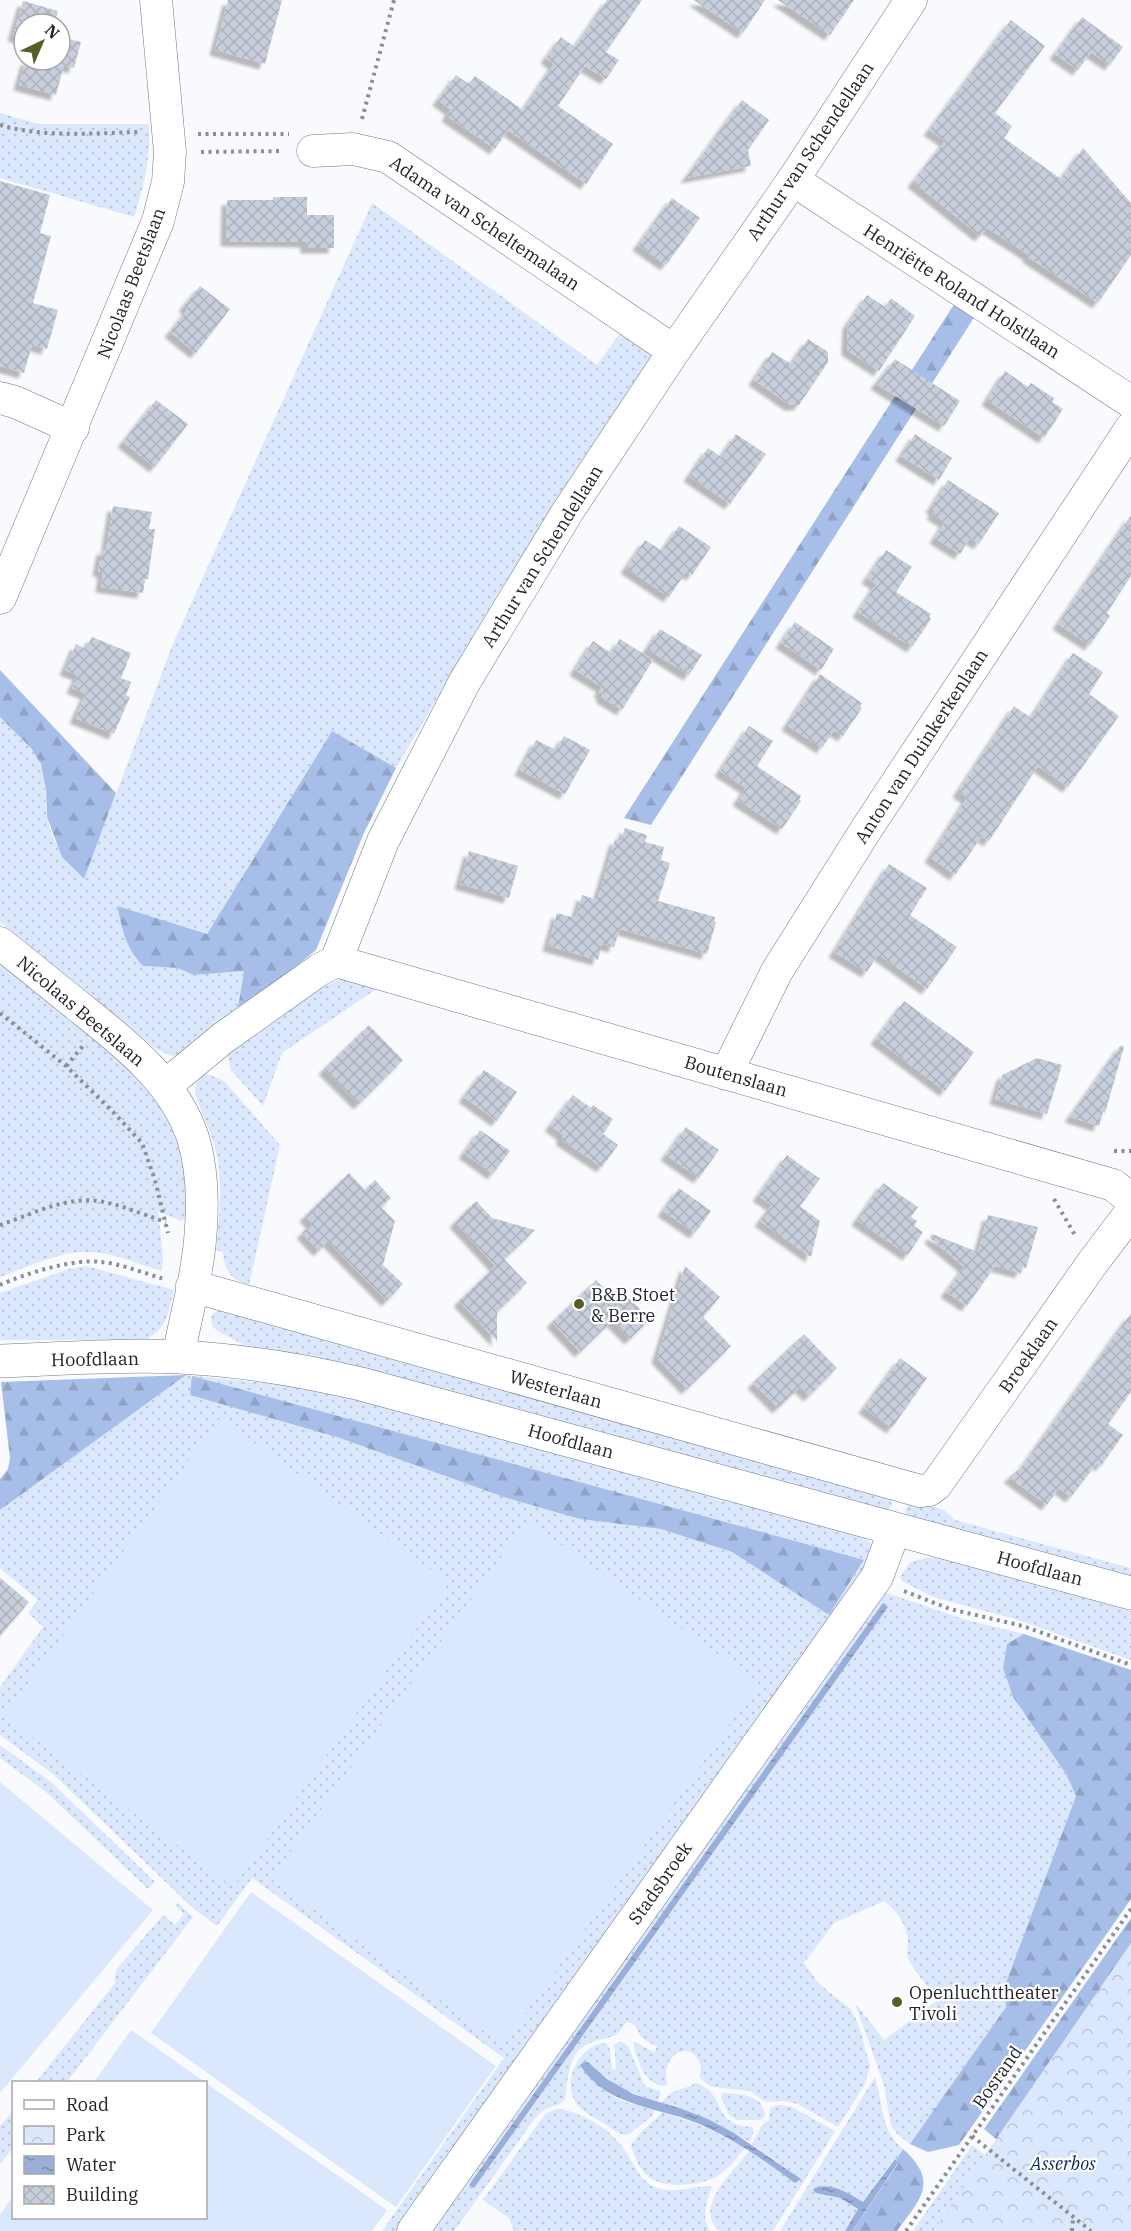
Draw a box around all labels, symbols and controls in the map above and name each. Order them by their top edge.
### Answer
north arrow [12,12,72,72]
text: N [41,20,64,43]
street label: Arthur van Schendellaan [741,57,879,245]
street label: Adama van Scheltemalaan [385,151,585,295]
street label: Nicolaas Beetslaan [92,204,170,362]
street label: Henriëtte Roland Holstlaan [859,219,1065,363]
street label: Arthur van Schendellaan [476,460,608,652]
street label: Anton van Duinkerkenlaan [849,644,993,848]
street label: Nicolaas Beetslaan [12,951,150,1071]
street label: Boutenslaan [682,1050,790,1102]
place label: B&B Stoet & Berre [591,1283,675,1327]
marker: B&B Stoet & Berre [572,1297,586,1311]
street label: Broeklaan [994,1313,1062,1397]
street label: Hoofdlaan [51,1347,139,1371]
street label: Westerlaan [507,1365,605,1413]
street label: Hoofdlaan [525,1418,617,1464]
street label: Hoofdlaan [994,1545,1086,1591]
street label: Stadsbroek [623,1837,697,1929]
place label: Openluchttheater Tivoli [909,1981,1059,2025]
marker: Openluchttheater Tivoli [890,1995,904,2009]
street label: Bosrand [967,2041,1027,2113]
legend [12,2081,207,2219]
text: Road [66,2093,109,2116]
text: Park [66,2123,106,2146]
park label: Asserbos [1029,2152,1096,2175]
text: Water [66,2153,116,2176]
text: Building [66,2183,138,2206]

